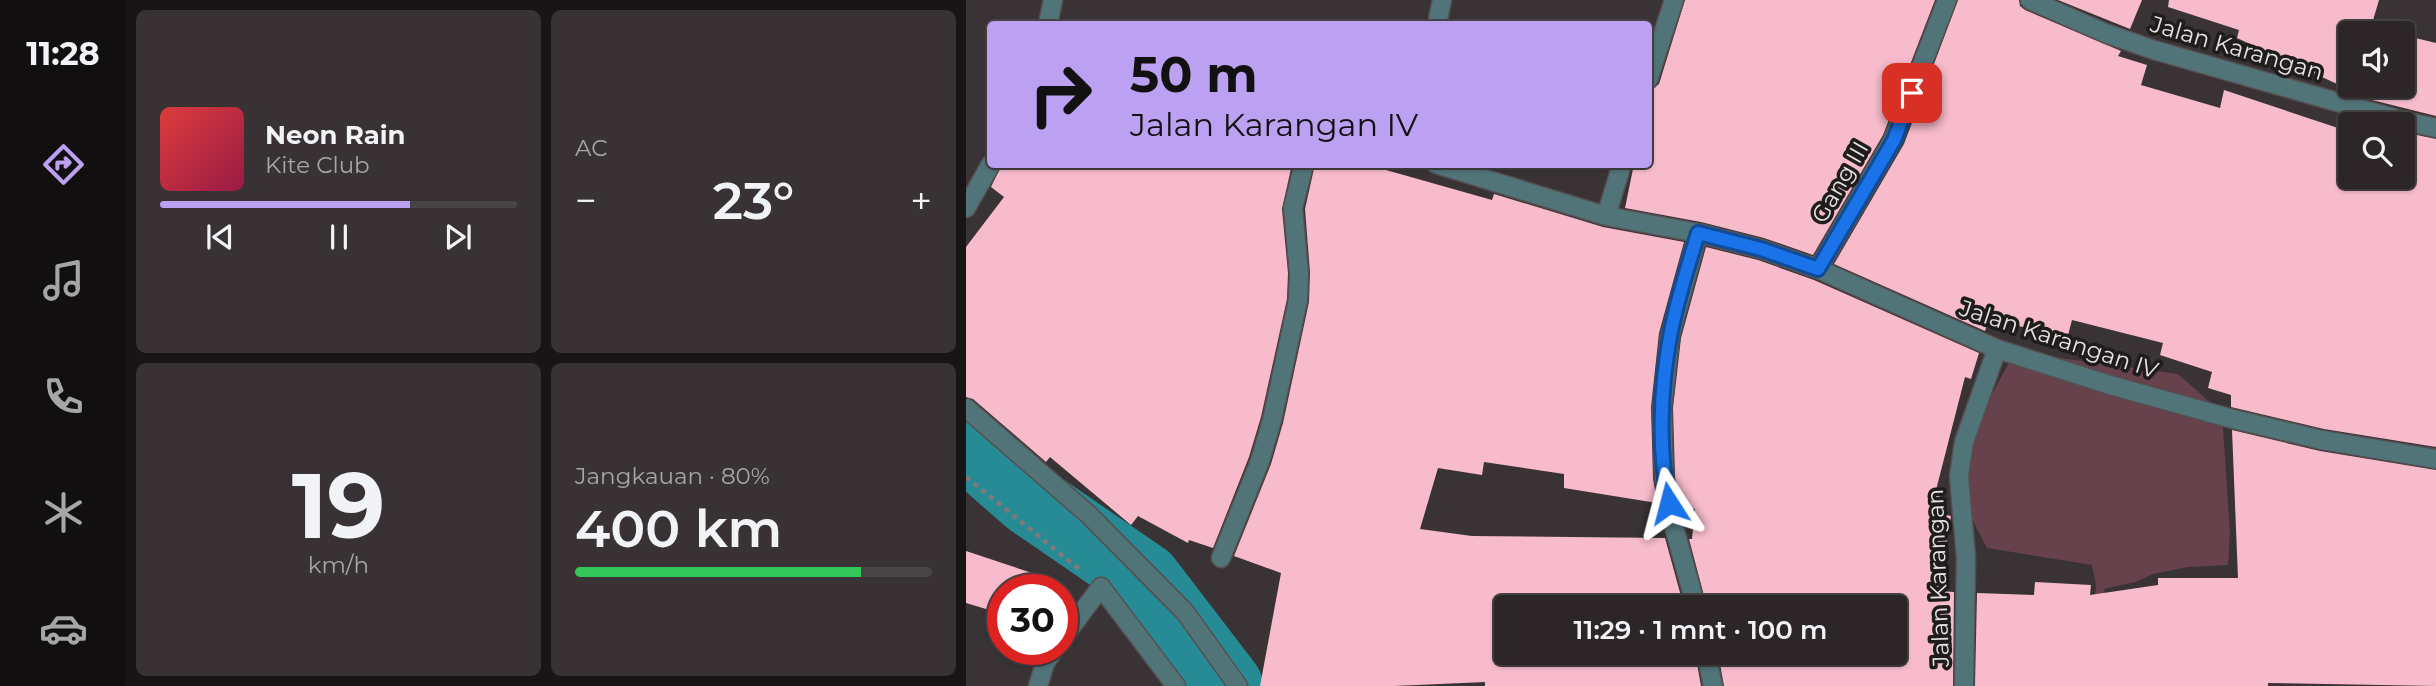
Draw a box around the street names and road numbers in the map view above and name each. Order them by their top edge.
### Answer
street label: Jalan Karangan [2146,10,2327,86]
street label: Gang III [1805,136,1875,228]
street label: Jalan Karangan IV [1955,293,2163,385]
street label: Jalan Karangan [1921,488,1955,669]

